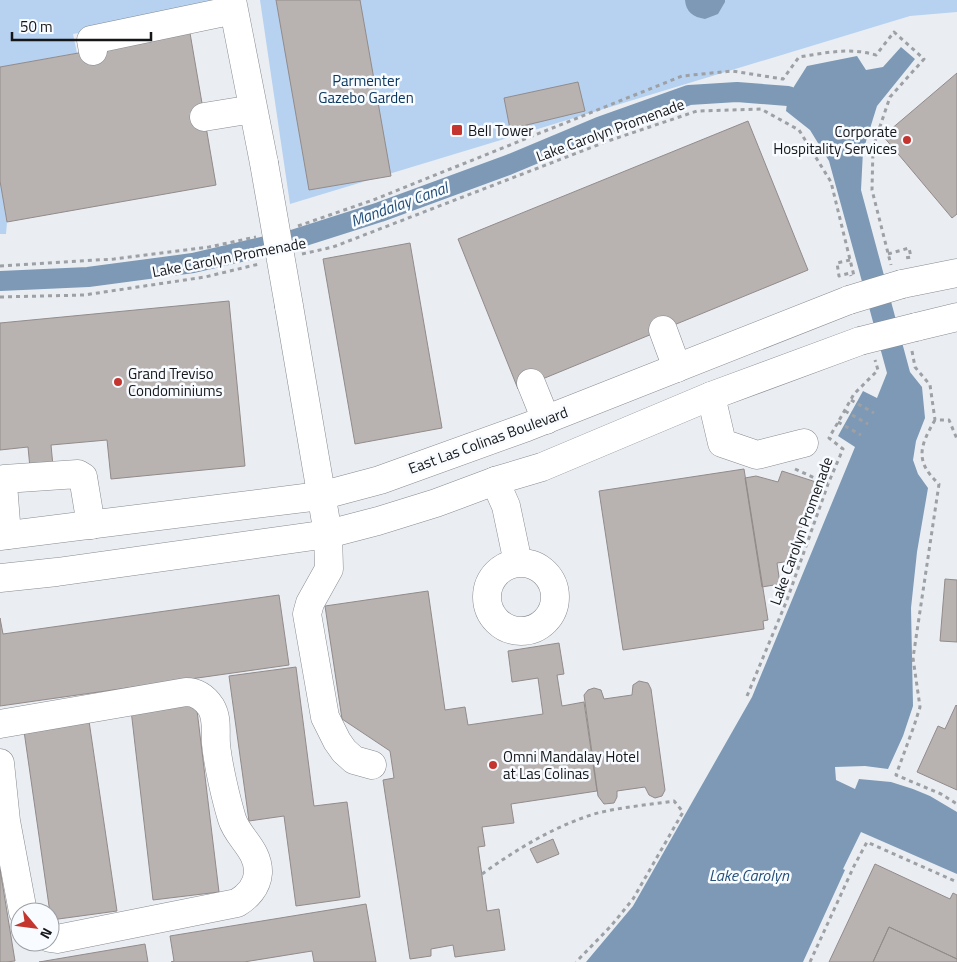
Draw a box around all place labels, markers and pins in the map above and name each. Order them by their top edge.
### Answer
place label: Bell Tower [468,119,534,142]
place label: Corporate Hospitality Services [773,120,897,160]
marker: Bell Tower [450,123,464,137]
marker: Corporate Hospitality Services [901,134,913,146]
place label: Grand Treviso Condominiums [128,362,223,402]
marker: Grand Treviso Condominiums [112,376,124,388]
place label: Omni Mandalay Hotel at Las Colinas [503,745,639,785]
marker: Omni Mandalay Hotel at Las Colinas [487,759,499,771]

